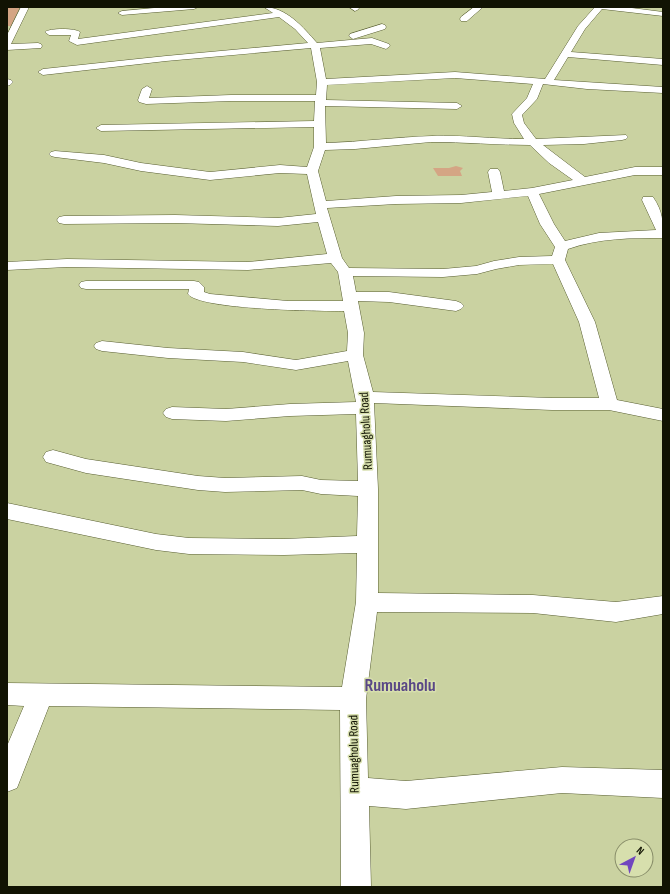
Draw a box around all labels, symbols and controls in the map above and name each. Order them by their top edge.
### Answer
street label: Rumuagholu Road [356,392,376,470]
district label: Rumuaholu [364,675,436,696]
street label: Rumuagholu Road [345,715,363,793]
north arrow [614,838,654,878]
text: N [634,844,647,858]

